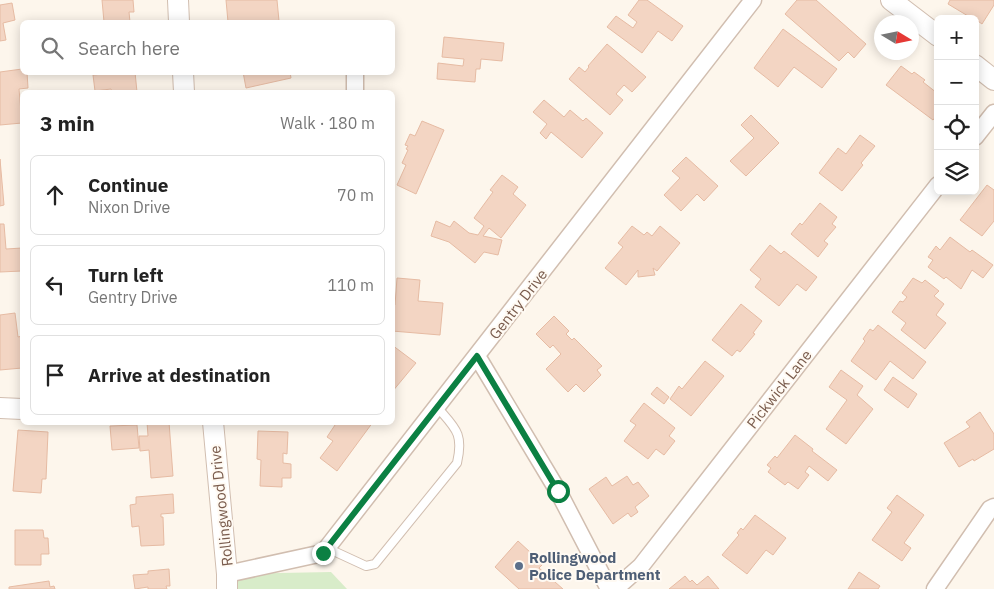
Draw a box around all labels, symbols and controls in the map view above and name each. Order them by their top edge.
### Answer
north arrow [874,15,919,60]
map controls [934,15,979,195]
button: + [934,15,979,60]
search box [20,20,395,75]
icon: search [38,34,66,62]
text: Search here [78,36,180,60]
button: − [934,60,979,105]
button: locate [934,105,979,150]
text: 3 min [40,109,95,137]
text: Walk · 180 m [280,113,375,133]
button: layers [934,150,979,195]
text: Continue [88,173,168,197]
icon: ahead [41,181,69,209]
text: 70 m [337,185,374,205]
text: Nixon Drive [88,197,170,217]
text: Turn left [88,263,164,287]
street label: Gentry Drive [485,265,551,343]
icon: left [41,271,69,299]
text: 110 m [327,275,374,295]
text: Gentry Drive [88,287,178,307]
street label: Pickwick Lane [742,346,816,432]
icon: arrive [41,361,69,389]
text: Arrive at destination [88,363,271,387]
street label: Rollingwood Drive [205,445,237,567]
route start [547,480,570,503]
route end [312,542,335,565]
place label: Rollingwood Police Department [529,548,661,584]
marker: Rollingwood Police Department [513,560,525,572]

